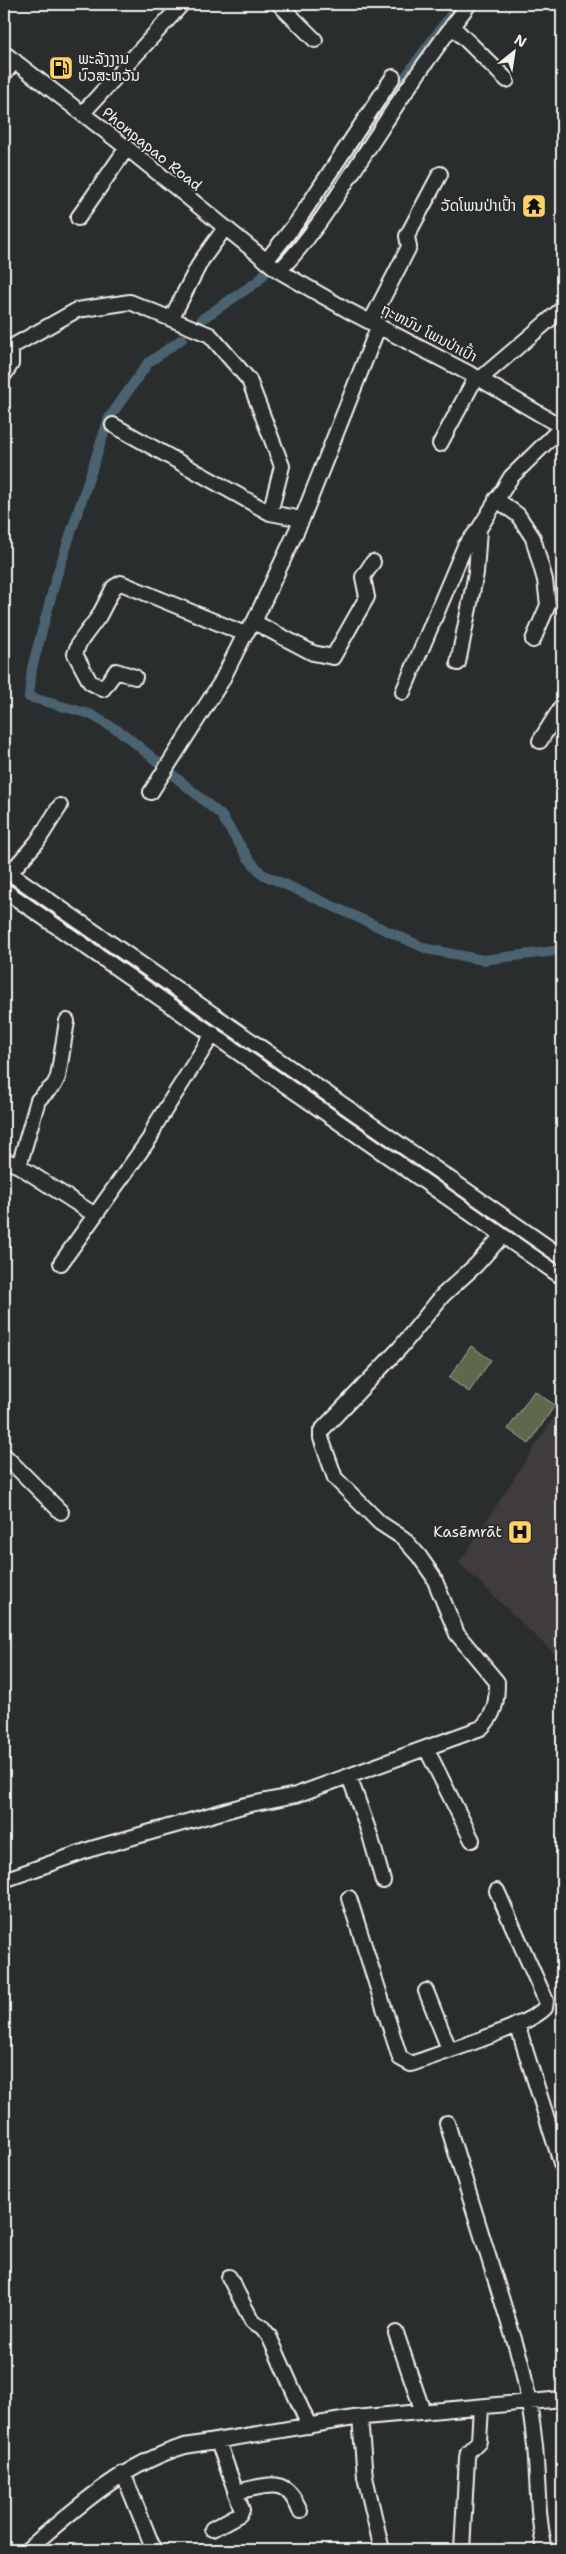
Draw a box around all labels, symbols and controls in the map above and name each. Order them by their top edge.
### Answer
north arrow [488,28,538,78]
text: N [511,30,530,51]
place label: ພະລັງງານ ບົວສະຫວັນ [78,49,140,86]
fuel station icon: ພະລັງງານ ບົວສະຫວັນ [48,55,74,81]
street label: Phonpapao Road [98,103,206,196]
temple icon: ວັດໂພນປ່າເປົ້າ [521,193,547,219]
place label: ວັດໂພນປ່າເປົ້າ [441,195,516,216]
street label: ຖະຫນົນ ໂພນປ່າເປົ້າ [377,298,481,367]
hospital icon: Kasēmrāt [507,1519,533,1545]
place label: Kasēmrāt [433,1522,502,1542]

